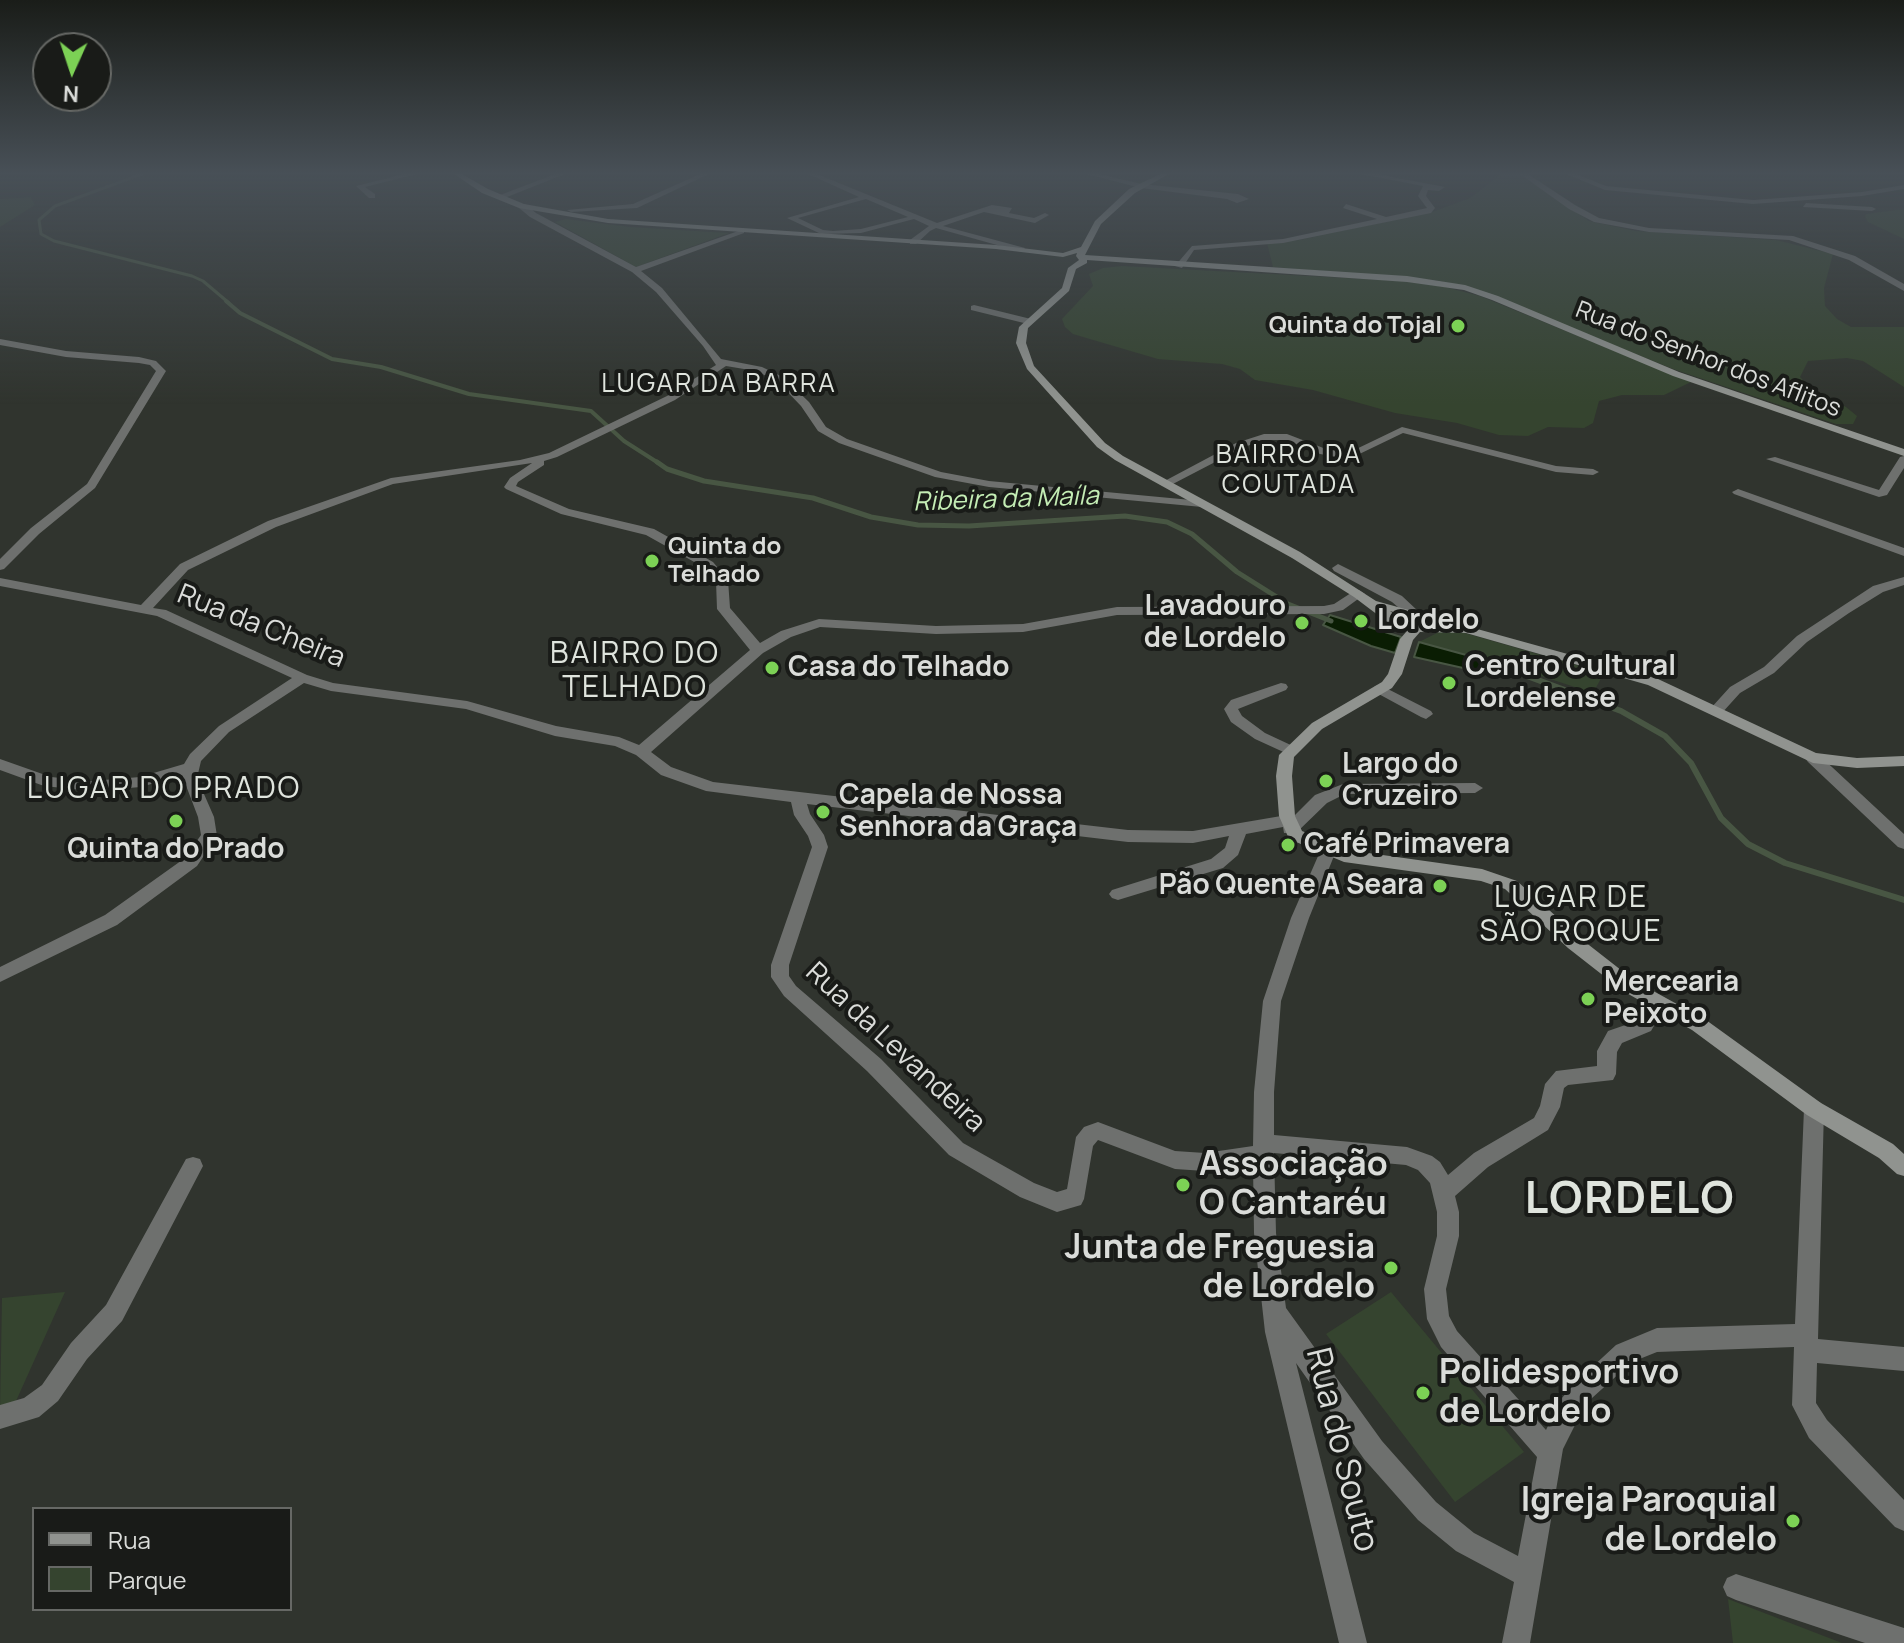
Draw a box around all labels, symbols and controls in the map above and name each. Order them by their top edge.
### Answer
north arrow [32,32,112,112]
text: N [62,79,80,109]
street label: Rua do Senhor dos Aflitos [1571,296,1845,424]
place label: Quinta do Tojal [1269,312,1442,340]
marker: Quinta do Tojal [1449,317,1467,335]
district label: LUGAR DA BARRA [601,369,837,401]
district label: BAIRRO DA COUTADA [1216,440,1362,502]
water label: Ribeira da Maíla [913,481,1099,519]
place label: Quinta do Telhado [668,533,781,589]
marker: Quinta do Telhado [643,552,661,570]
street label: Rua da Cheira [172,578,350,676]
place label: Lavadouro de Lordelo [1144,590,1286,656]
place label: Lordelo [1377,604,1479,638]
marker: Lordelo [1352,612,1370,630]
marker: Lavadouro de Lordelo [1293,614,1311,632]
district label: BAIRRO DO TELHADO [550,637,720,708]
place label: Centro Cultural Lordelense [1465,650,1676,716]
place label: Casa do Telhado [788,651,1010,685]
marker: Casa do Telhado [763,659,781,677]
marker: Centro Cultural Lordelense [1440,674,1458,692]
place label: Largo do Cruzeiro [1342,748,1458,814]
district label: LUGAR DO PRADO [27,772,301,808]
marker: Largo do Cruzeiro [1317,772,1335,790]
place label: Capela de Nossa Senhora da Graça [839,779,1077,845]
marker: Capela de Nossa Senhora da Graça [814,803,832,821]
marker: Quinta do Prado [167,812,185,830]
place label: Café Primavera [1304,828,1510,862]
place label: Quinta do Prado [67,833,285,867]
marker: Café Primavera [1279,836,1297,854]
place label: Pão Quente A Seara [1159,869,1424,903]
marker: Pão Quente A Seara [1431,877,1449,895]
district label: LUGAR DE SÃO ROQUE [1479,881,1663,952]
street label: Rua da Levandeira [798,956,992,1140]
place label: Mercearia Peixoto [1604,966,1739,1032]
marker: Mercearia Peixoto [1579,990,1597,1008]
place label: Associação O Cantaréu [1199,1145,1388,1224]
district label: LORDELO [1525,1175,1735,1227]
marker: Associação O Cantaréu [1174,1176,1192,1194]
place label: Junta de Freguesia de Lordelo [1064,1228,1375,1308]
marker: Junta de Freguesia de Lordelo [1382,1259,1400,1277]
street label: Rua do Souto [1296,1344,1386,1556]
place label: Polidesportivo de Lordelo [1439,1353,1679,1432]
marker: Polidesportivo de Lordelo [1414,1384,1432,1402]
place label: Igreja Paroquial de Lordelo [1521,1481,1777,1560]
legend [32,1507,292,1611]
marker: Igreja Paroquial de Lordelo [1784,1512,1802,1530]
text: Rua [108,1523,151,1556]
text: Parque [108,1563,186,1596]

